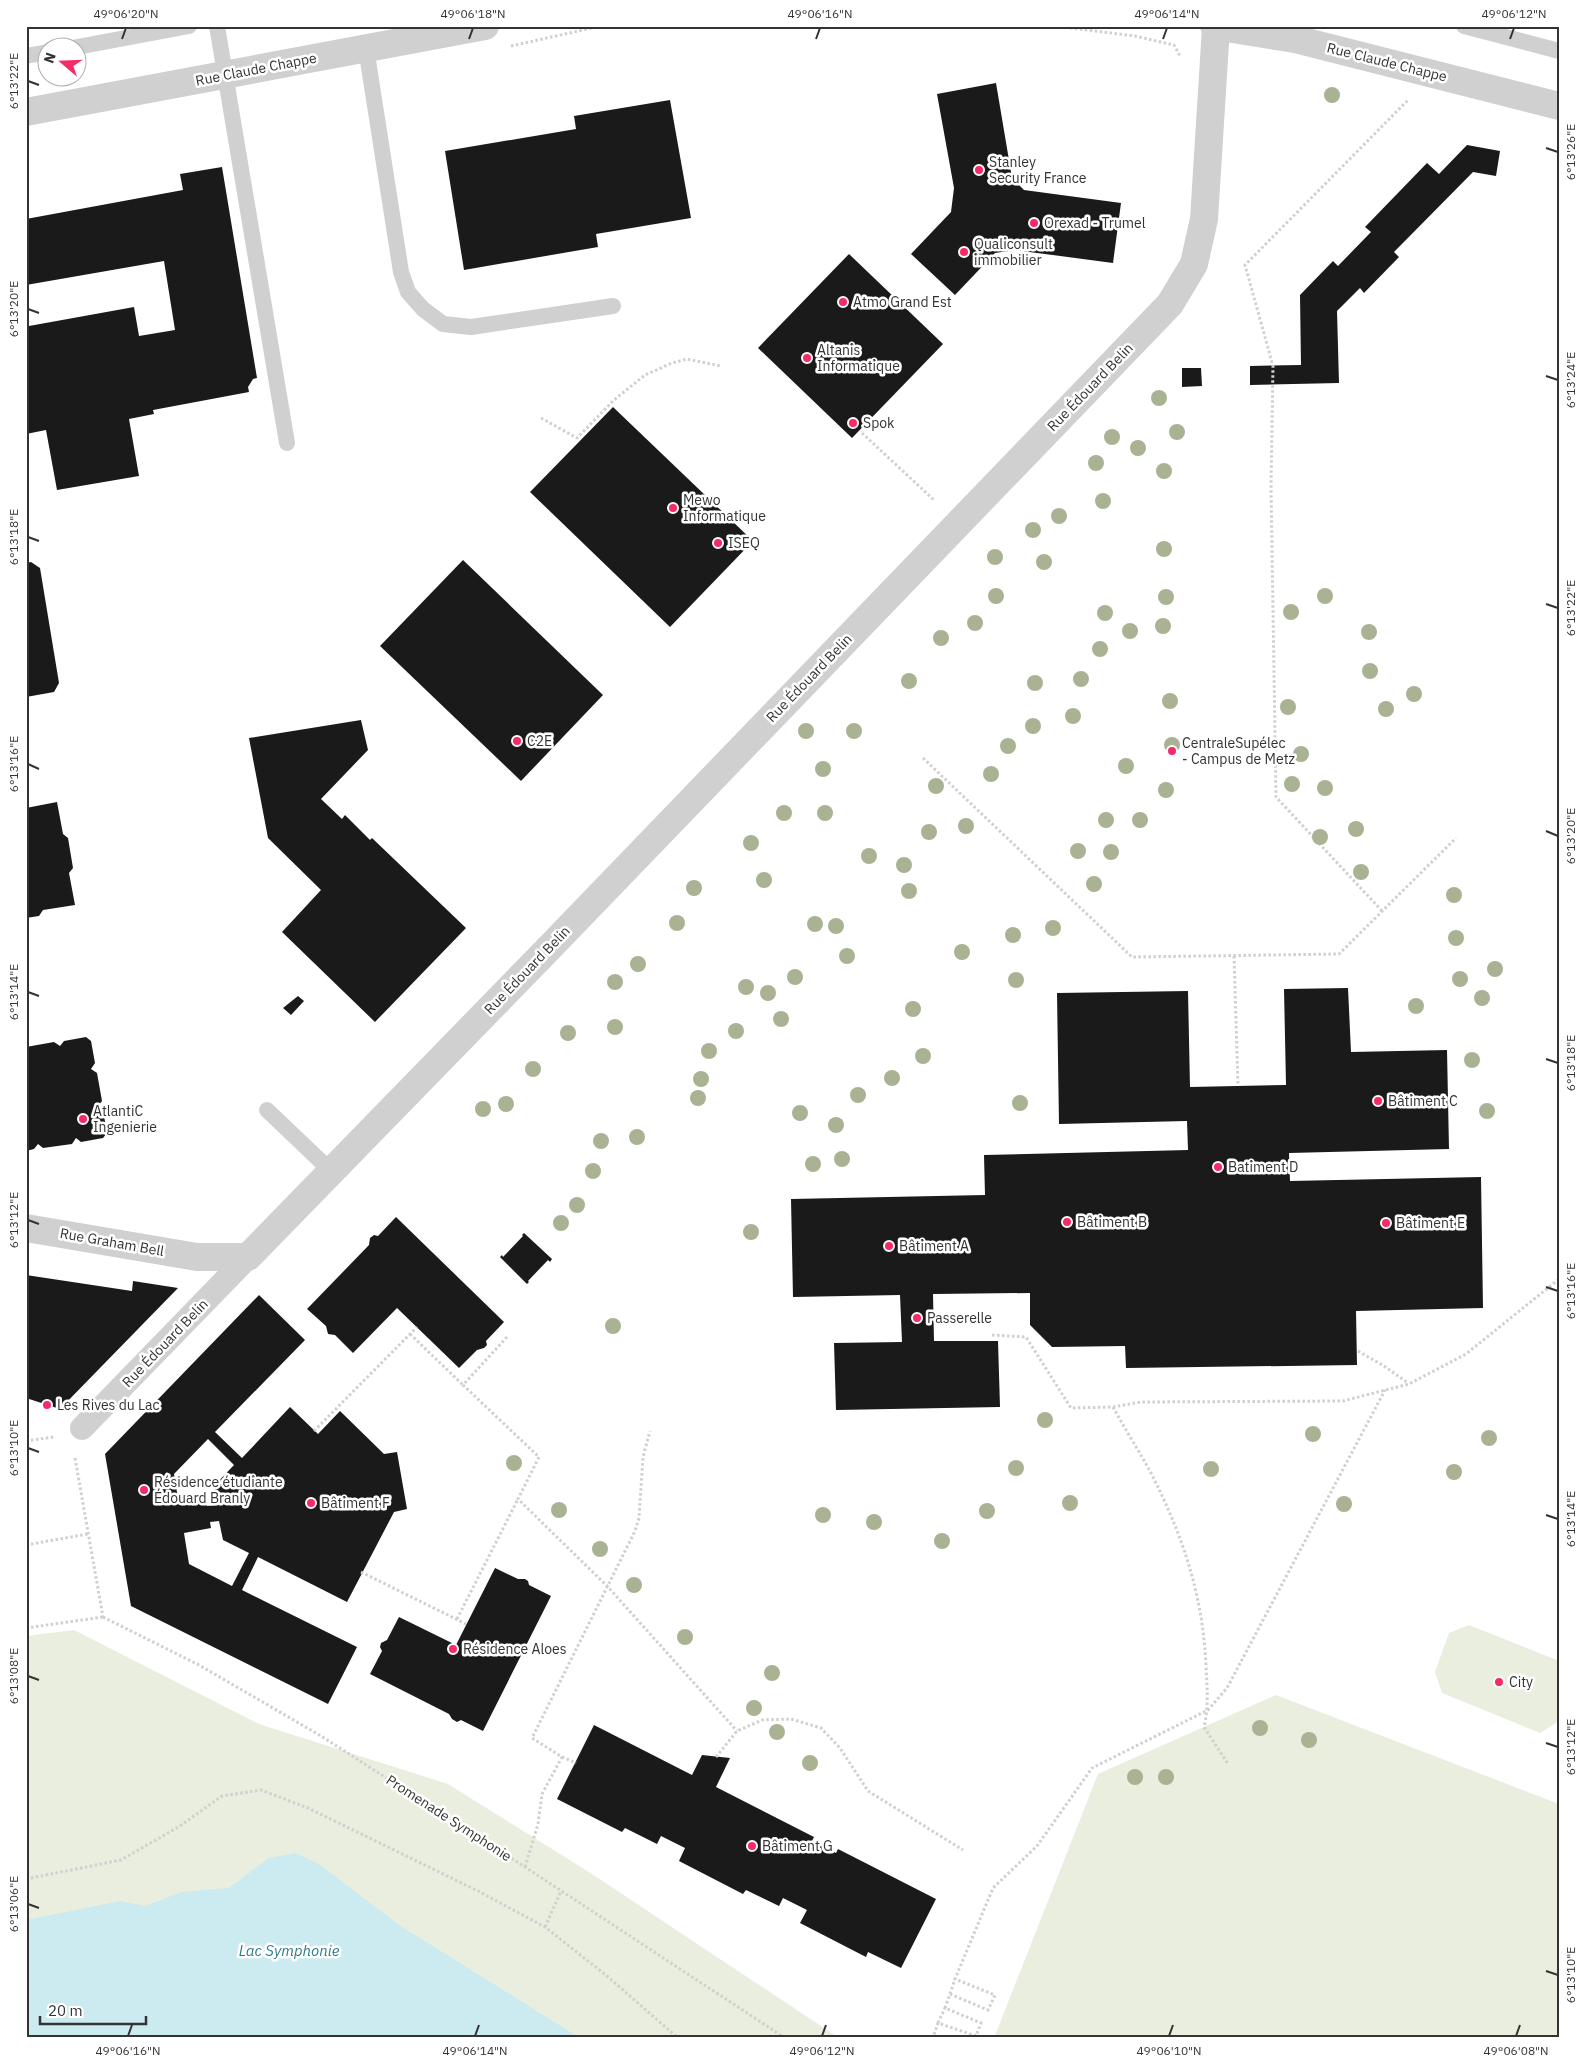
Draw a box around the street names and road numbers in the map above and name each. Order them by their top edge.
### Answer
street label: Rue Claude Chappe [1325,38,1449,86]
street label: Rue Claude Chappe [194,48,318,90]
street label: Rue Édouard Belin [1043,338,1137,435]
street label: Rue Édouard Belin [762,629,856,726]
street label: Rue Édouard Belin [480,921,574,1018]
street label: Rue Graham Bell [58,1224,166,1260]
street label: Rue Édouard Belin [118,1294,212,1391]
street label: Promenade Symphonie [383,1771,515,1866]

